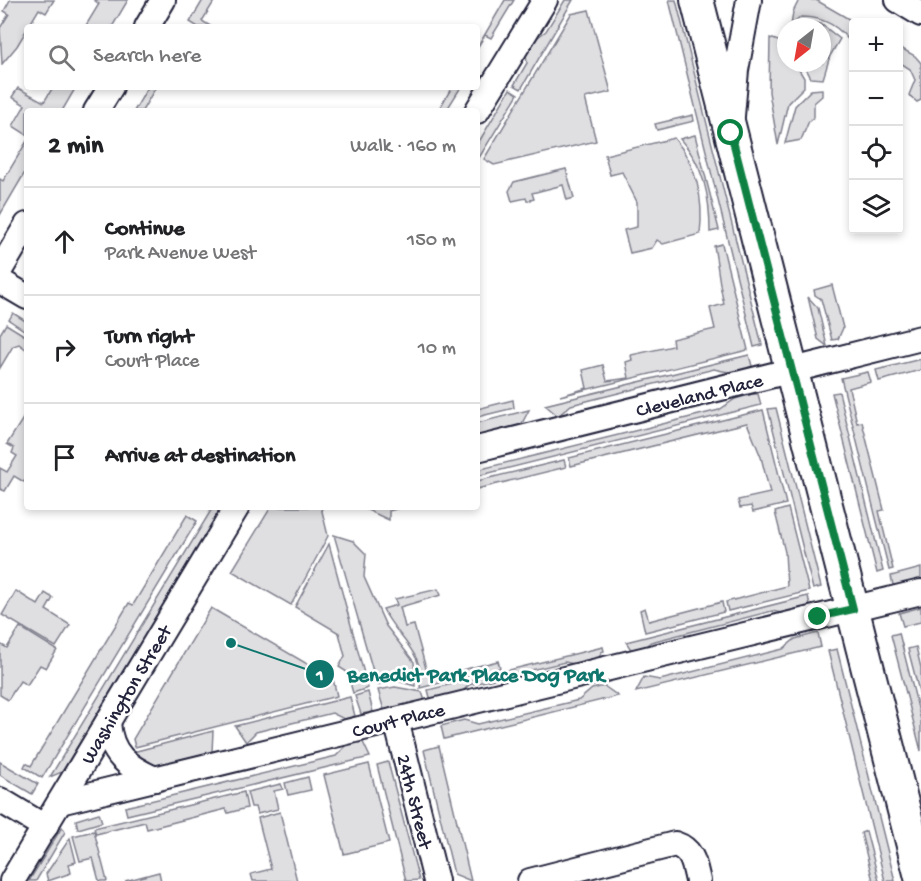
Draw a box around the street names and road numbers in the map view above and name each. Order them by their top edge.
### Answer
street label: Cleveland Place [634,370,766,424]
street label: Washington Street [78,621,179,769]
street label: Court Place [350,700,448,745]
street label: 24th Street [390,752,436,853]

